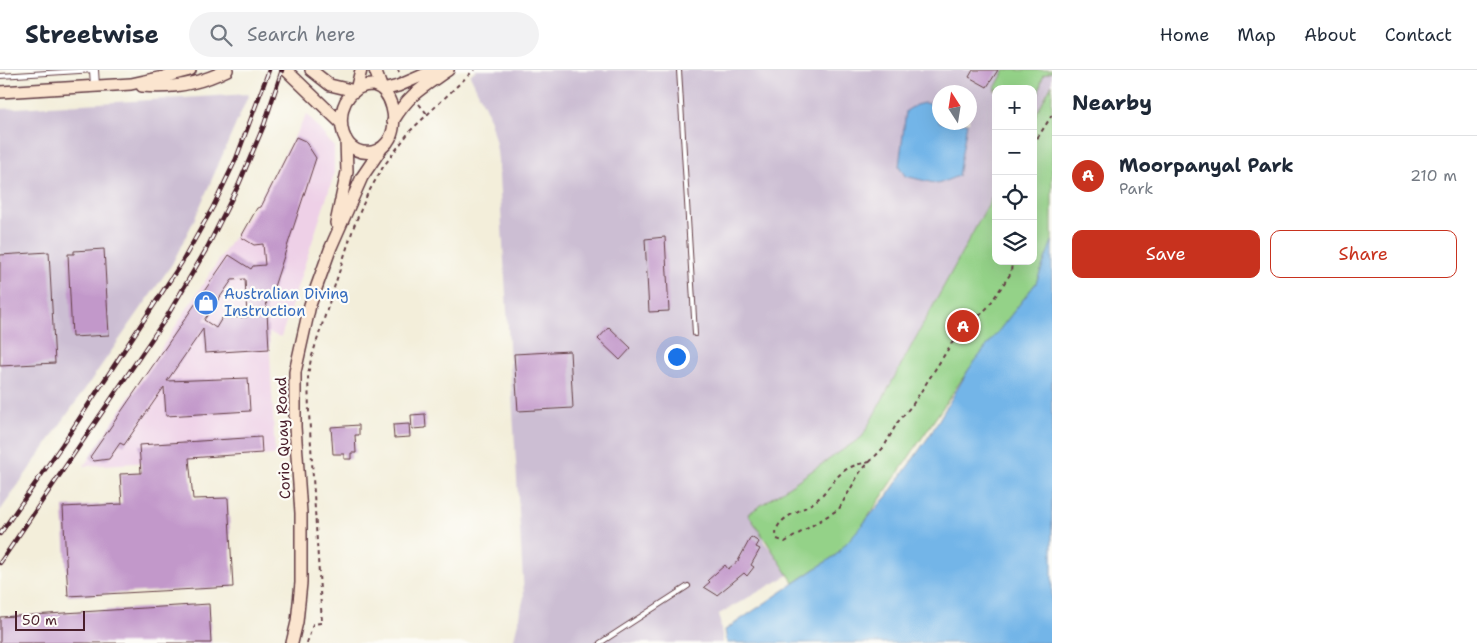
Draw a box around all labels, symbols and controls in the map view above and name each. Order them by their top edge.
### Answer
search box [189,12,539,57]
text: Streetwise [25,19,159,51]
icon: search [207,21,235,49]
text: Search here [247,22,356,47]
text: Home [1160,23,1209,47]
text: Map [1237,23,1276,47]
text: About [1304,23,1357,47]
text: Contact [1385,23,1452,47]
north arrow [932,85,977,130]
map controls [992,85,1037,265]
button: + [992,85,1037,130]
text: Nearby [1072,89,1152,117]
button: − [992,130,1037,175]
text: Moorpanyal Park [1119,153,1294,178]
text: A [1082,165,1094,186]
text: 210 m [1410,165,1457,186]
button: locate [992,175,1037,220]
text: Park [1119,178,1153,199]
button: layers [992,220,1037,265]
button: Save [1072,230,1260,278]
button: Share [1270,230,1457,278]
place label: Australian Diving Instruction [224,284,349,321]
shop icon: Australian Diving Instruction [193,290,219,316]
pin: A [947,307,979,345]
your location [664,344,690,370]
street label: Corio Quay Road [271,376,295,500]
scale bar [15,608,85,631]
text: 50 m [22,611,57,629]

